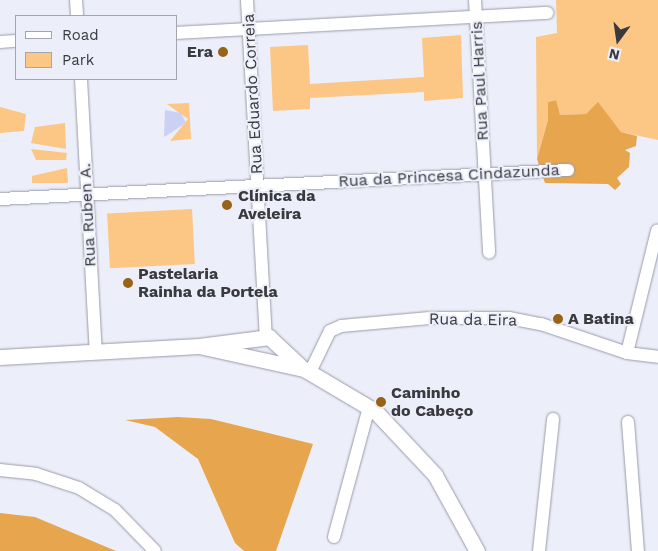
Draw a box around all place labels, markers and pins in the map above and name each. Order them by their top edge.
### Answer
place label: Era [187,42,213,62]
marker: Era [217,46,229,58]
place label: Clínica da Aveleira [238,186,316,224]
marker: Clínica da Aveleira [220,198,234,212]
place label: Pastelaria Rainha da Portela [138,264,278,302]
marker: Pastelaria Rainha da Portela [122,277,134,289]
place label: A Batina [568,309,634,329]
marker: A Batina [552,313,564,325]
place label: Caminho do Cabeço [391,383,473,421]
marker: Caminho do Cabeço [375,396,387,408]

